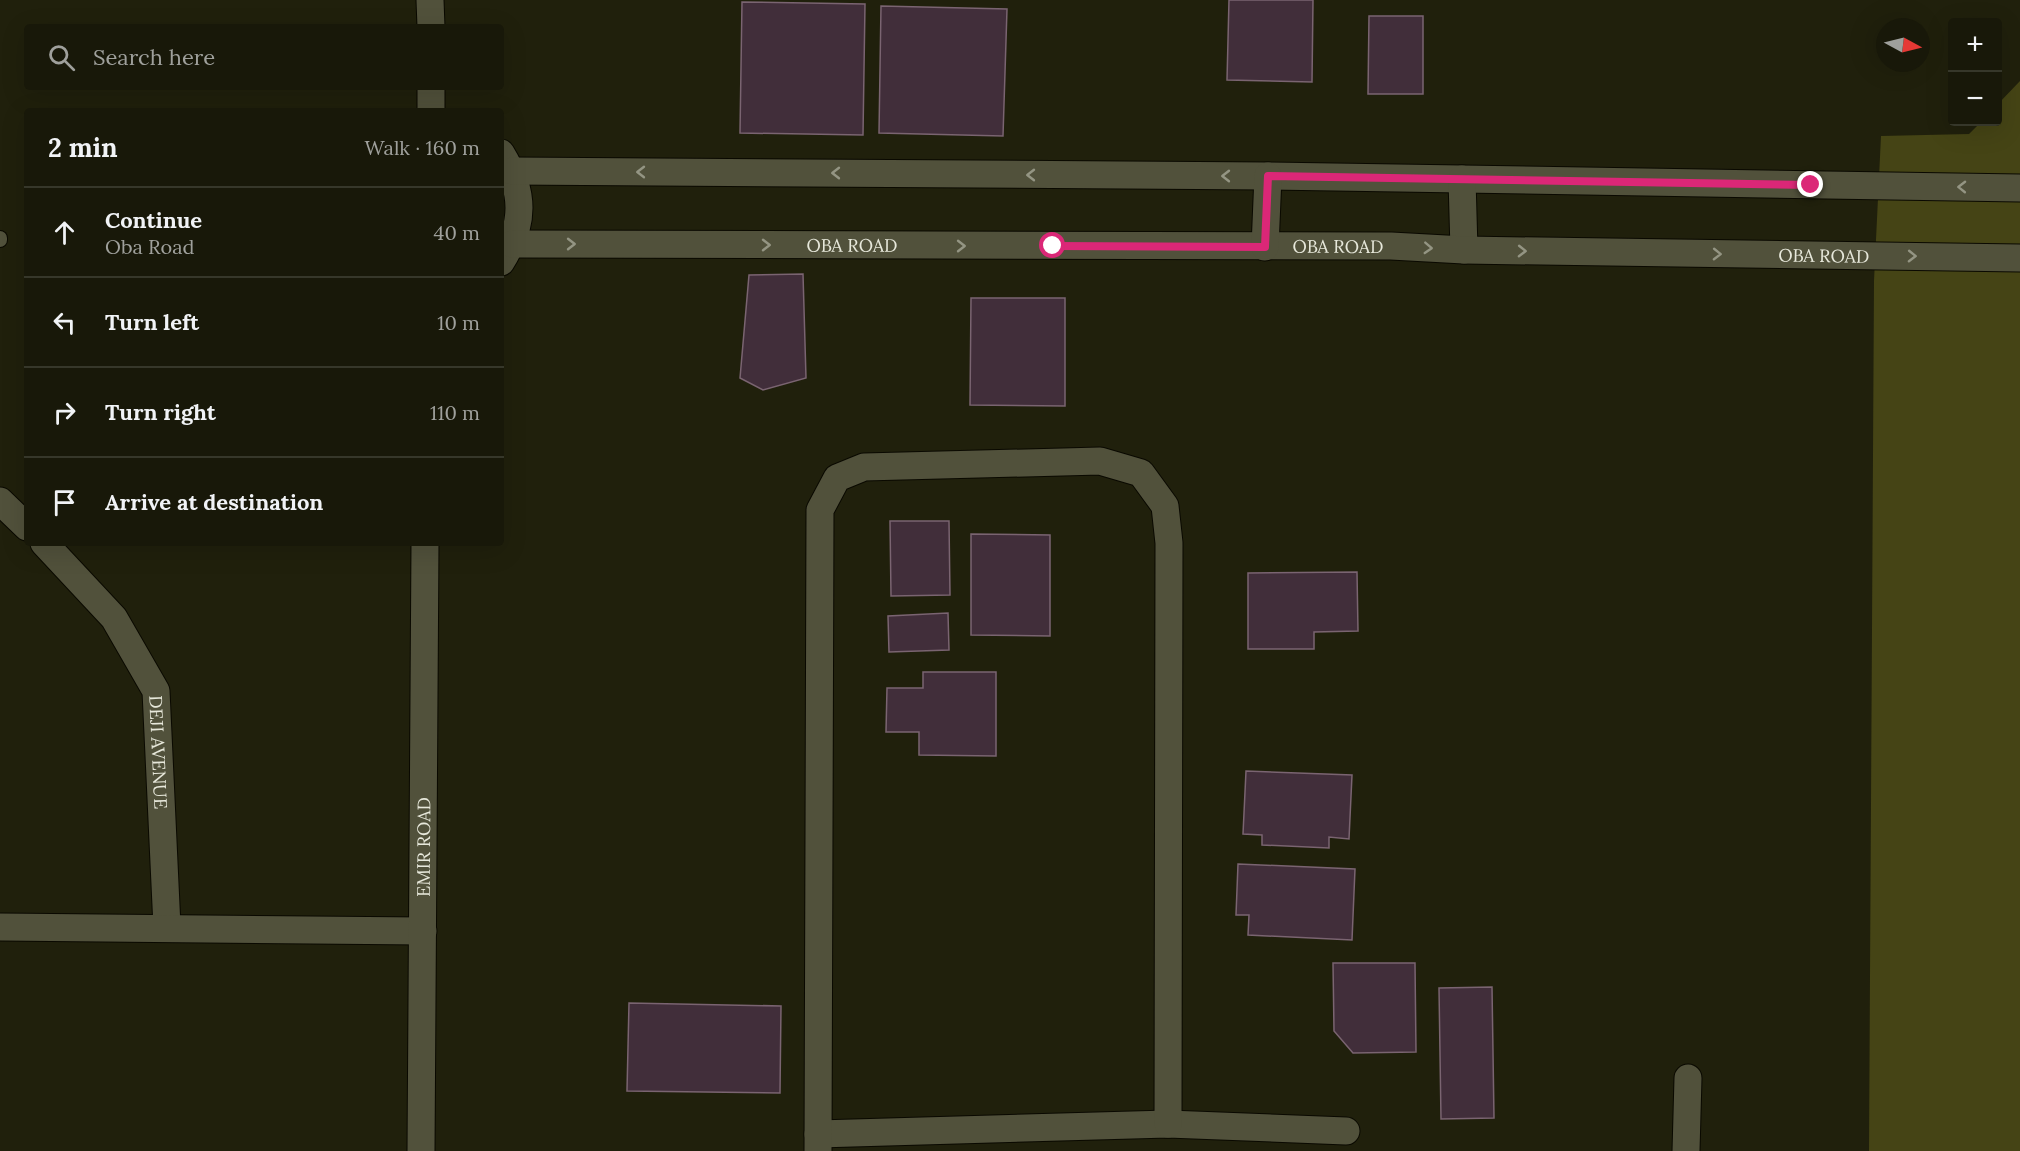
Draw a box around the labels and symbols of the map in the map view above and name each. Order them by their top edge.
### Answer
north arrow [1876,18,1930,72]
one-way arrow [637,165,646,178]
one-way arrow [831,167,840,179]
one-way arrow [1026,168,1035,181]
one-way arrow [1221,170,1230,182]
route end [1797,171,1823,197]
one-way arrow [1957,181,1966,193]
route start [1039,232,1065,258]
street label: OBA ROAD [807,233,897,256]
street label: OBA ROAD [1293,234,1383,257]
one-way arrow [566,238,575,250]
one-way arrow [761,239,770,251]
one-way arrow [956,240,965,252]
one-way arrow [1423,241,1432,254]
street label: OBA ROAD [1778,243,1869,267]
one-way arrow [1518,245,1527,257]
one-way arrow [1713,247,1722,260]
one-way arrow [1908,250,1917,263]
street label: DEJI AVENUE [145,695,173,810]
street label: EMIR ROAD [411,797,435,897]

